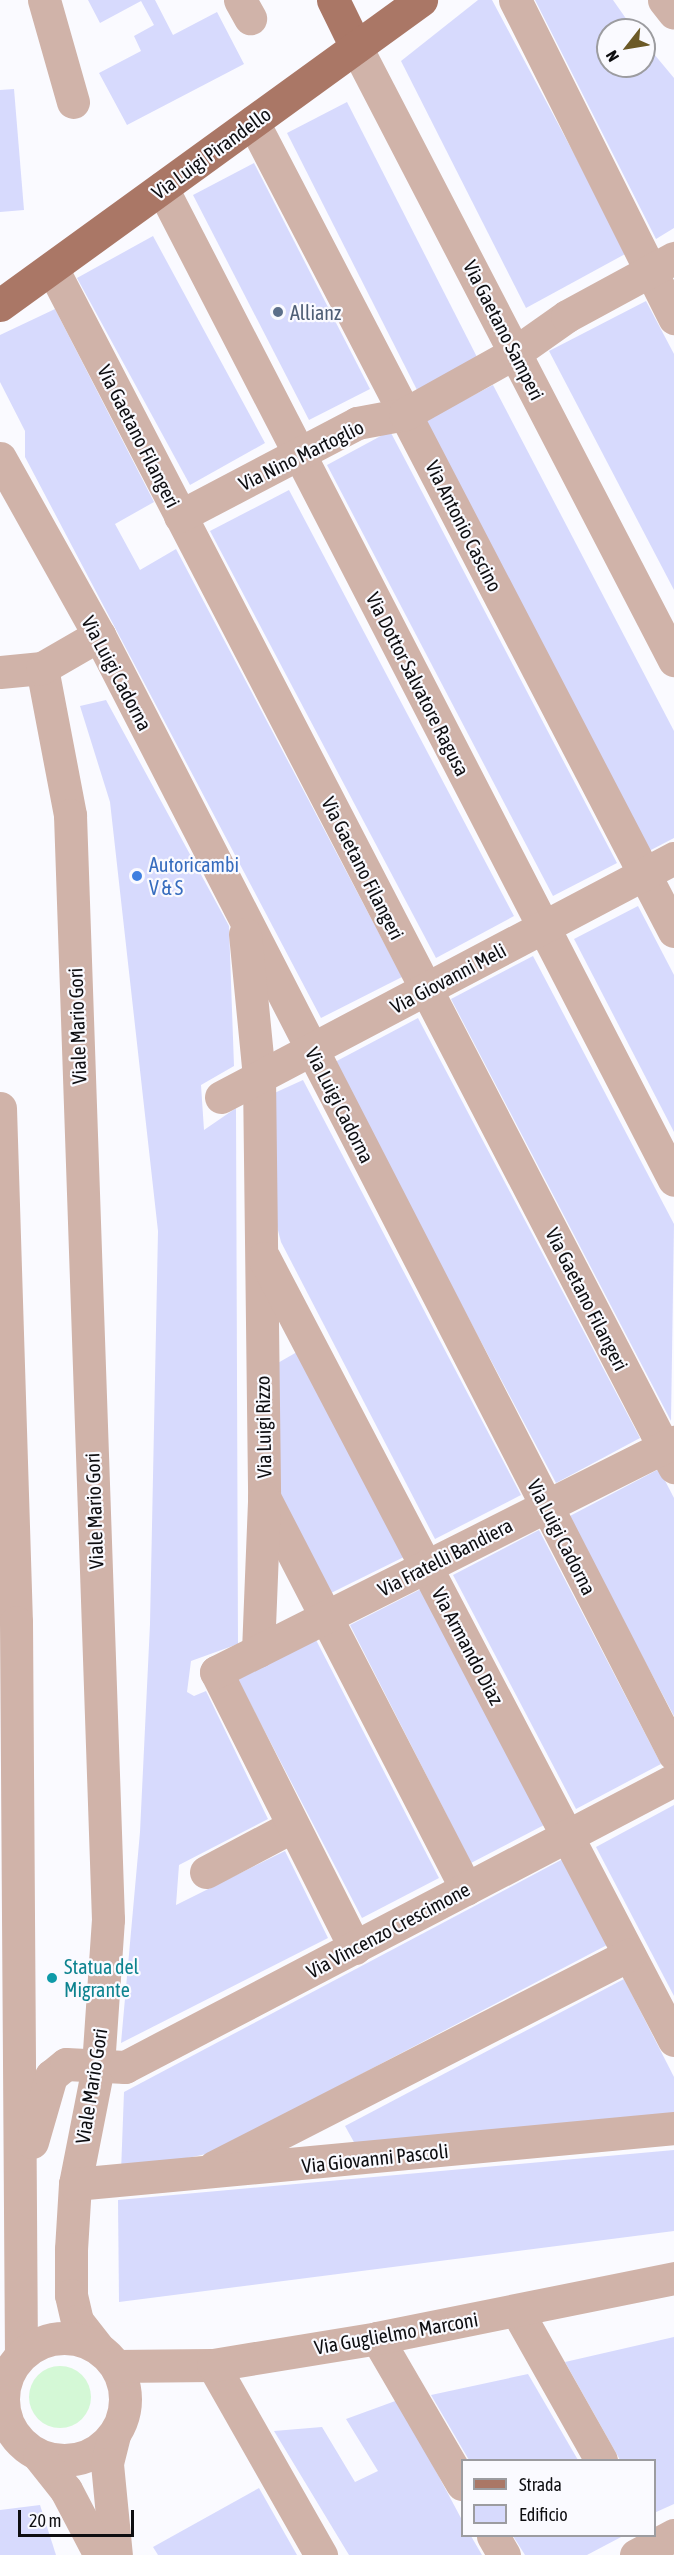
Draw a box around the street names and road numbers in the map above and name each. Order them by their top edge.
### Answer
street label: Via Luigi Pirandello [147,102,275,204]
street label: Via Gaetano Samperi [458,256,550,404]
street label: Via Gaetano Filangeri [93,361,185,511]
street label: Via Nino Martoglio [235,414,367,496]
street label: Via Antonio Cascino [421,456,507,596]
street label: Via Dottor Salvatore Ragusa [361,588,475,780]
street label: Via Luigi Cadorna [77,612,157,734]
street label: Via Gaetano Filangeri [317,793,409,943]
street label: Via Giovanni Meli [386,938,510,1018]
street label: Viale Mario Gori [63,967,91,1085]
street label: Via Luigi Cadorna [301,1043,379,1167]
street label: Via Gaetano Filangeri [541,1224,633,1374]
street label: Via Luigi Rizzo [250,1376,276,1478]
street label: Viale Mario Gori [80,1452,108,1570]
street label: Via Luigi Cadorna [523,1475,601,1599]
street label: Via Fratelli Bandiera [374,1513,516,1601]
street label: Via Armando Diaz [427,1583,509,1709]
street label: Via Vincenzo Crescimone [302,1877,474,1983]
street label: Viale Mario Gori [70,2027,112,2145]
street label: Via Giovanni Pascoli [300,2138,450,2178]
street label: Via Guglielmo Marconi [312,2307,480,2359]

